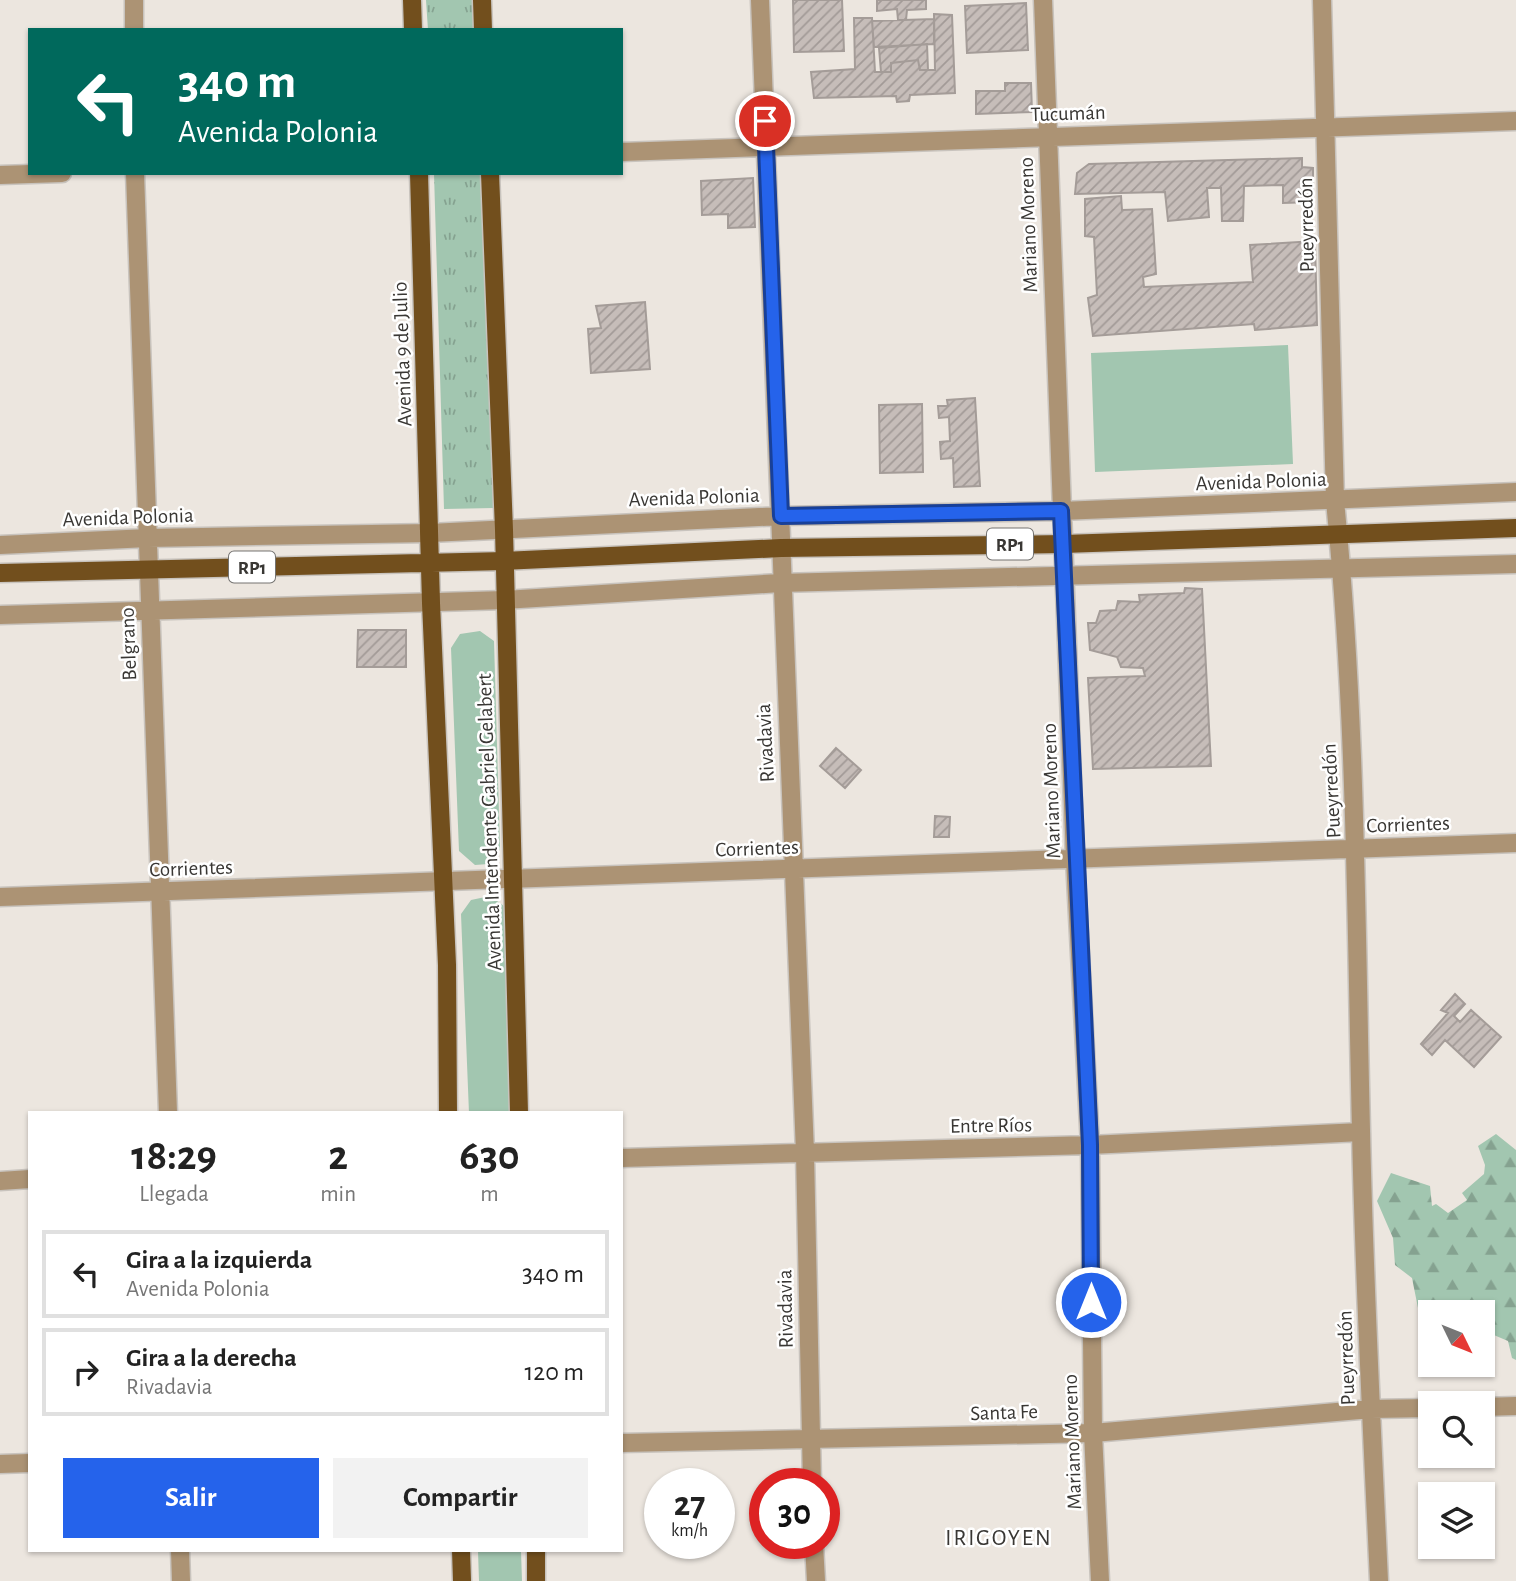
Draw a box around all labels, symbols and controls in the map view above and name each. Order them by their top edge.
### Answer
icon: left [63,56,154,147]
text: 340 m [178,58,296,107]
pin [735,91,795,151]
icon: arrive [746,102,784,140]
street label: Tucumán [1030,102,1106,125]
text: Avenida Polonia [178,116,378,148]
street label: Mariano Moreno [1016,157,1041,293]
street label: Pueyrredón [1295,177,1318,273]
street label: Avenida 9 de Julio [389,281,416,427]
street label: Avenida Polonia [1195,469,1327,494]
street label: Avenida Polonia [628,485,760,510]
street label: Avenida Polonia [62,505,194,530]
road number: RP1 [987,528,1033,559]
road number: RP1 [229,552,275,582]
street label: Belgrano [117,607,140,681]
street label: Avenida Intendente Gabriel Gelabert [474,673,505,971]
street label: Rivadavia [753,703,778,783]
street label: Mariano Moreno [1039,723,1064,859]
street label: Pueyrredón [1319,743,1344,839]
street label: Corrientes [1366,813,1450,836]
street label: Corrientes [715,837,799,860]
street label: Corrientes [149,857,233,880]
street label: Entre Ríos [950,1114,1032,1137]
text: 18:29 [131,1135,217,1177]
text: 2 [328,1135,348,1177]
text: 630 [459,1135,520,1177]
text: Llegada [139,1183,209,1206]
text: min [320,1183,356,1206]
text: m [480,1183,499,1206]
text: Gira a la izquierda [126,1247,312,1273]
icon: left [67,1255,105,1293]
text: 340 m [522,1261,584,1287]
position arrow [1054,1265,1128,1339]
street label: Rivadavia [774,1269,797,1349]
text: Avenida Polonia [126,1278,270,1301]
north arrow [1418,1300,1494,1377]
map controls [1418,1300,1495,1559]
street label: Pueyrredón [1334,1310,1359,1406]
text: Gira a la derecha [126,1345,297,1371]
icon: right [67,1353,105,1391]
text: 120 m [524,1359,584,1385]
street label: Mariano Moreno [1060,1374,1085,1510]
text: Rivadavia [126,1376,212,1399]
button: search [1418,1391,1495,1468]
street label: Santa Fe [970,1401,1038,1424]
button: Salir [63,1458,319,1538]
button: Compartir [333,1458,588,1538]
speed limit sign: 30 [749,1468,840,1559]
button: layers [1418,1482,1495,1559]
text: 27 [674,1487,705,1522]
text: km/h [671,1522,708,1540]
district label: IRIGOYEN [945,1527,1053,1550]

